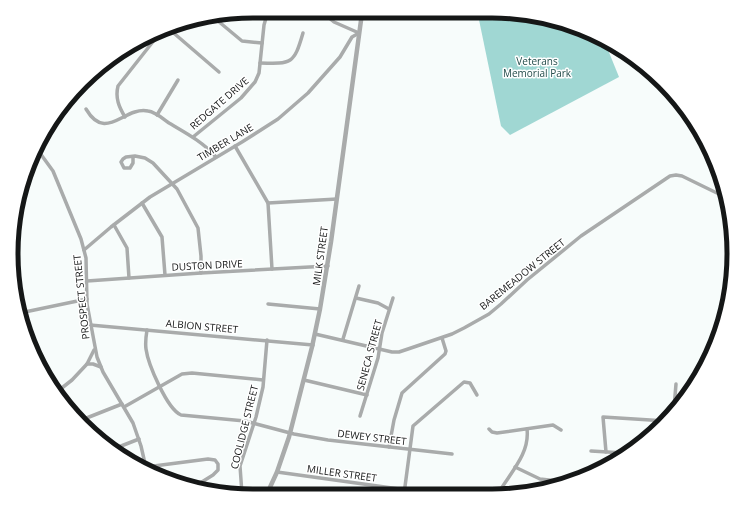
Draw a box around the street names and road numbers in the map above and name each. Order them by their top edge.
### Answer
street label: REDGATE DRIVE [186,73,252,133]
street label: TIMBER LANE [195,120,255,164]
street label: MILK STREET [309,225,331,286]
street label: BAREMEADOW STREET [476,235,568,313]
street label: PROSPECT STREET [70,253,92,340]
street label: DUSTON DRIVE [171,256,243,274]
street label: ALBION STREET [165,316,239,336]
street label: SENECA STREET [353,317,385,392]
street label: COOLIDGE STREET [227,383,261,471]
street label: DEWEY STREET [337,426,408,448]
street label: MILLER STREET [306,461,378,485]

